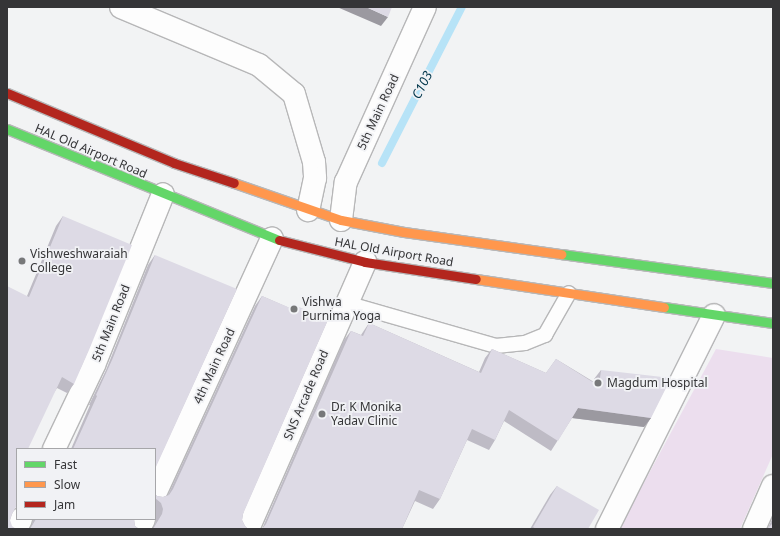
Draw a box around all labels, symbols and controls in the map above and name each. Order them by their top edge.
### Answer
water label: C103 [408,68,436,102]
street label: 5th Main Road [354,72,402,152]
street label: HAL Old Airport Road [33,121,149,181]
street label: HAL Old Airport Road [333,234,455,270]
place label: Vishweshwaraiah College [30,247,128,275]
marker: Vishweshwaraiah College [17,256,27,266]
street label: 5th Main Road [89,282,133,364]
place label: Vishwa Purnima Yoga [302,295,381,323]
marker: Vishwa Purnima Yoga [289,304,299,314]
street label: 4th Main Road [190,326,238,406]
street label: SNS Arcade Road [281,348,331,442]
place label: Magdum Hospital [607,376,708,390]
marker: Magdum Hospital [592,377,604,389]
place label: Dr. K Monika Yadav Clinic [331,400,401,428]
marker: Dr. K Monika Yadav Clinic [316,408,328,420]
legend [16,448,156,520]
text: Fast [54,456,77,473]
text: Slow [54,476,80,493]
text: Jam [54,496,75,513]

